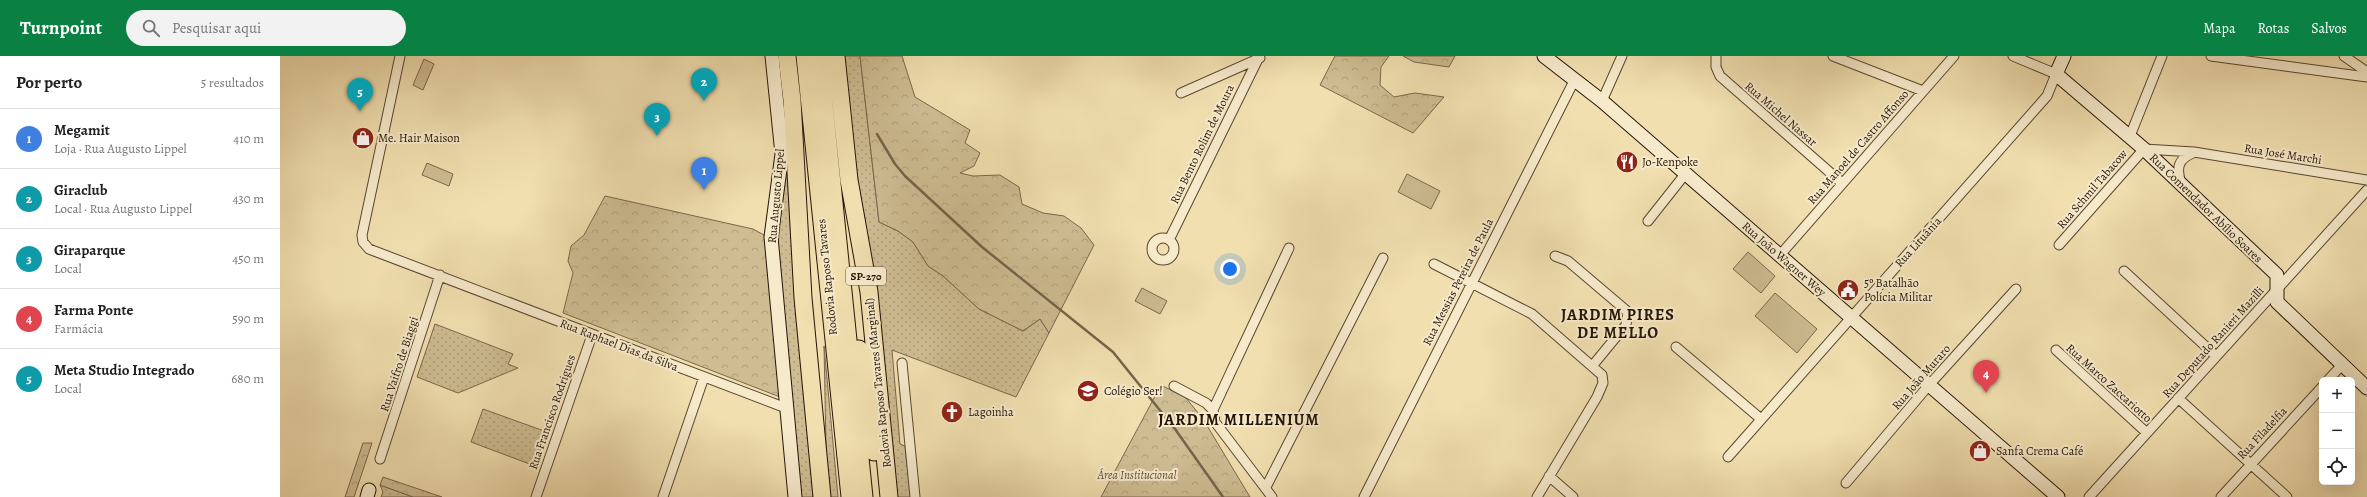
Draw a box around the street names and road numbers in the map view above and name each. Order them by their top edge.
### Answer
street label: Rua Michel Nassar [1741,78,1821,150]
street label: Rua Bento Rolim de Moura [1166,81,1238,206]
street label: Rua Manoel de Castro Affonso [1804,86,1912,208]
street label: Rua José Marchi [2243,140,2323,168]
street label: Rua Schmil Tabacow [2053,146,2131,232]
street label: Rua Augusto Lippel [764,148,788,244]
street label: Rua Comendador Abílio Soares [2146,150,2266,266]
street label: Rua Lituânia [1891,213,1945,271]
street label: Rua Messias Pereira de Paula [1419,215,1497,348]
street label: Rodovia Raposo Tavares [813,218,841,336]
street label: Rua João Wagner Wey [1739,218,1830,300]
road number: SP-270 [846,267,886,285]
street label: Rua Deputado Ranieri Mazilli [2159,283,2267,401]
street label: Rodovia Raposo Tavares (Marginal) [861,297,895,469]
street label: Rua Vaifro de Biaggi [376,314,422,414]
street label: Rua Raphael Dias da Silva [558,315,681,375]
street label: Rua Marco Zaccariotto [2063,340,2155,426]
street label: Rua João Muraro [1888,341,1954,413]
street label: Rua Francisco Rodrigues [525,352,579,472]
street label: Rua Filadelfia [2233,403,2291,463]

